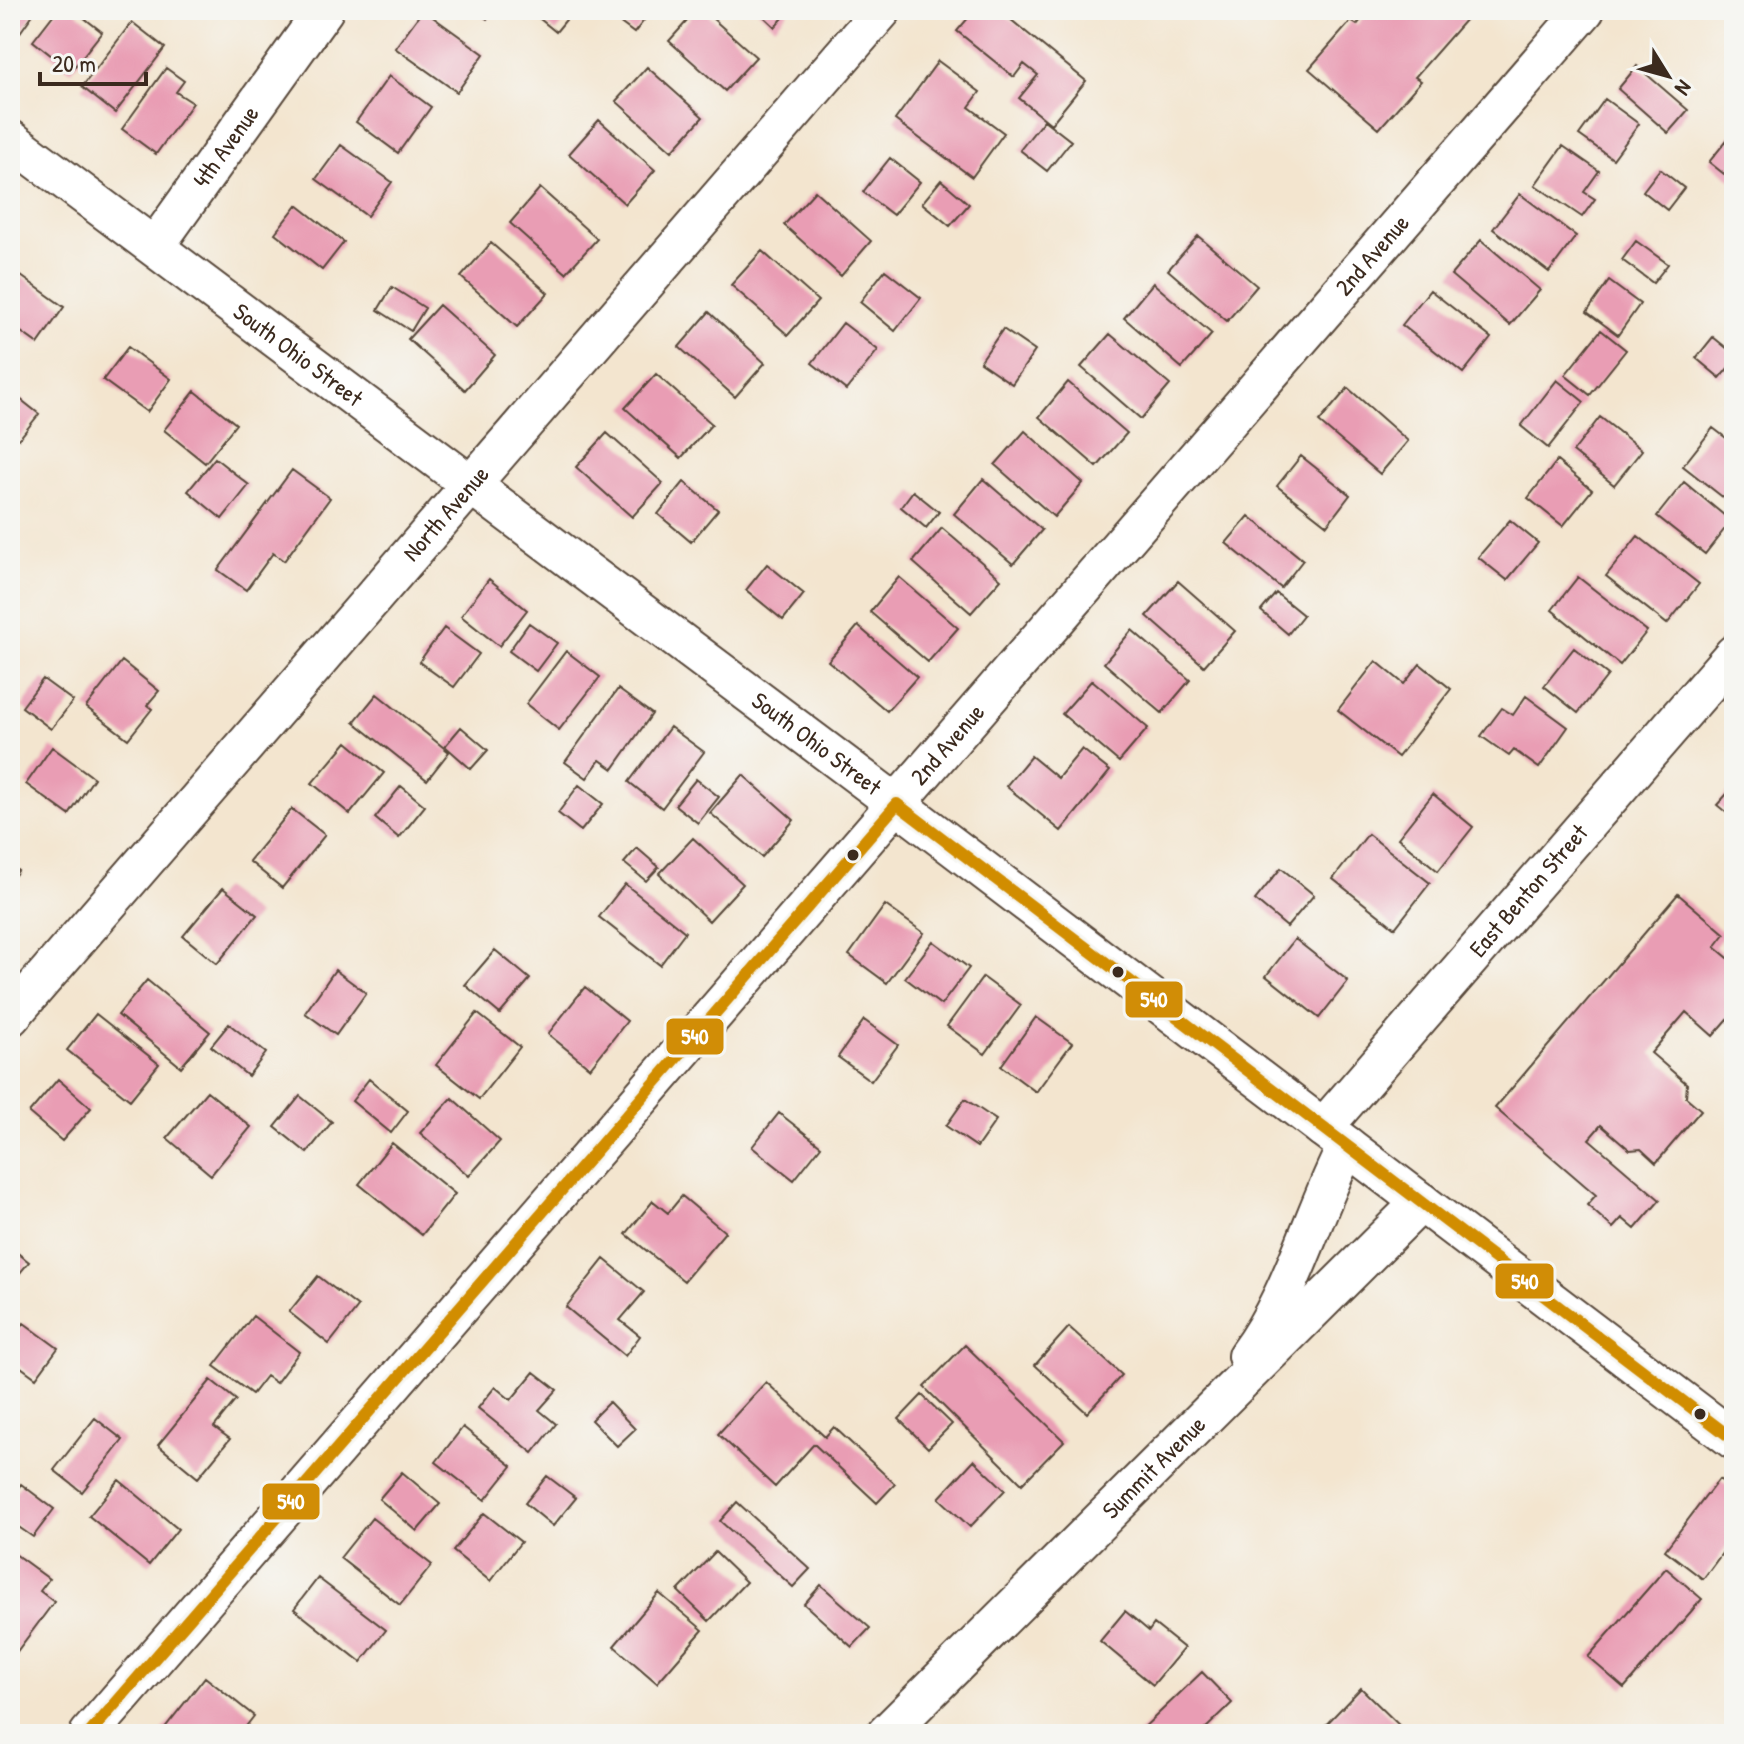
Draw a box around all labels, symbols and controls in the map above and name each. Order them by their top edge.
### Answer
scale bar [40,36,146,86]
north arrow [1628,36,1708,116]
text: 20 m [52,47,96,79]
text: N [1668,74,1699,102]
street label: 4th Avenue [185,98,266,194]
street label: 2nd Avenue [1327,207,1416,302]
street label: South Ohio Street [227,295,370,414]
street label: North Avenue [395,458,496,567]
street label: South Ohio Street [746,684,889,803]
street label: 2nd Avenue [903,696,991,791]
street label: East Benton Street [1462,816,1595,963]
unlabelled marker [845,847,861,863]
unlabelled marker [1110,964,1126,980]
line badge: 540 [1124,980,1184,1019]
text: 540 [1140,984,1168,1014]
line badge: 540 [665,1017,725,1056]
text: 540 [681,1021,709,1051]
line badge: 540 [1494,1262,1555,1300]
text: 540 [1511,1266,1539,1296]
unlabelled marker [1692,1406,1708,1422]
street label: Summit Avenue [1095,1408,1212,1525]
line badge: 540 [261,1482,321,1521]
text: 540 [277,1486,305,1516]

